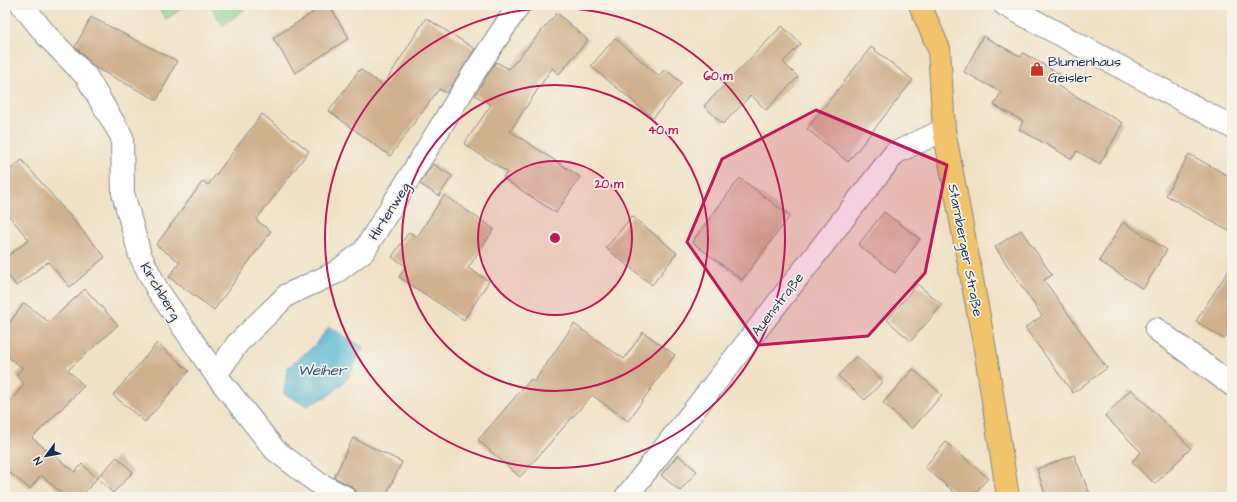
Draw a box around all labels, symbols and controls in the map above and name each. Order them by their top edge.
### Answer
place label: Blumenhaus Geisler [1048,52,1121,88]
shop icon: Blumenhaus Geisler [1029,61,1045,77]
text: 60 m [703,68,733,85]
text: 40 m [648,122,679,139]
text: 20 m [594,176,624,193]
street label: Hirtenweg [364,179,415,244]
street label: Starnberger Straße [942,182,988,319]
centre of rings [548,231,562,245]
street label: Kirchberg [135,259,185,324]
street label: Auenstraße [747,268,809,341]
water label: Weiher [298,360,348,381]
north arrow [26,436,66,476]
text: N [30,454,46,468]

